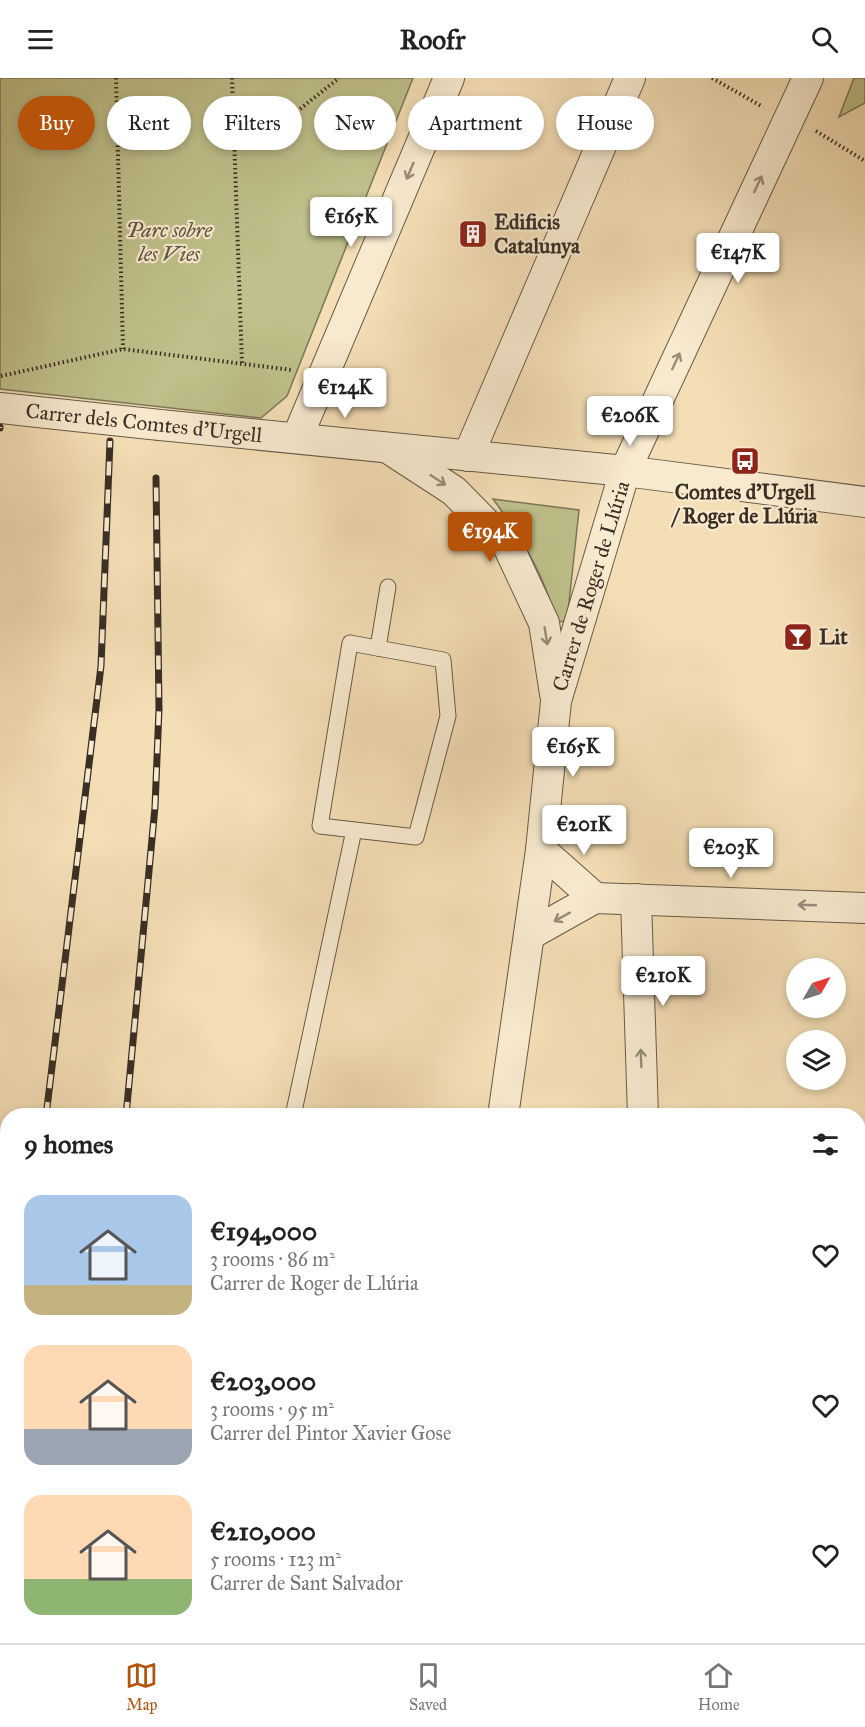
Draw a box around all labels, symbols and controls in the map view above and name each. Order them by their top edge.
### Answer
icon: menu [24,23,57,56]
text: Roofr [400,23,465,56]
icon: search [808,23,841,56]
chip: Buy [18,96,95,150]
chip: Rent [107,96,191,150]
chip: Filters [203,96,302,150]
chip: New [314,96,396,150]
chip: Apartment [408,96,544,150]
chip: House [556,96,654,150]
one-way arrow [404,161,415,179]
one-way arrow [753,175,764,193]
pin: €165K [309,197,393,248]
text: €165K [324,204,378,228]
place label: Edificis Catalunya [494,209,581,259]
park label: Parc sobre les Vies [126,217,213,267]
building icon: Edificis Catalunya [457,218,489,250]
pin: €147K [696,233,780,284]
text: €147K [710,240,766,264]
one-way arrow [671,352,682,370]
pin: €124K [303,368,387,419]
text: €124K [317,375,373,399]
pin: €206K [588,396,672,447]
street label: Carrer dels Comtes d'Urgell [24,398,264,448]
text: €206K [601,403,659,427]
bus stop icon: Comtes d’Urgell / Roger de Llúria [729,445,761,477]
one-way arrow [429,474,446,487]
street label: Carrer de Roger de Llúria [547,477,635,694]
place label: Comtes d’Urgell / Roger de Llúria [670,479,819,529]
pin: €194K [448,512,532,563]
text: €194K [462,519,518,543]
bar icon: Lit [782,621,814,653]
place label: Lit [819,624,848,650]
one-way arrow [541,626,552,646]
pin: €165K [531,727,615,778]
text: €165K [546,734,600,758]
pin: €201K [542,805,626,856]
text: €201K [556,812,612,836]
pin: €203K [689,828,773,879]
text: €203K [703,835,759,859]
one-way arrow [797,900,817,911]
one-way arrow [554,911,571,923]
pin: €210K [621,956,705,1007]
north arrow [786,958,846,1018]
map controls [786,958,846,1090]
text: €210K [635,963,691,987]
button: layers [786,1030,846,1090]
one-way arrow [635,1048,647,1068]
text: 9 homes [24,1128,113,1160]
icon: filters [809,1128,842,1161]
text: €194,000 [210,1215,317,1247]
icon: home [72,1219,144,1291]
icon: heart [809,1239,842,1272]
text: 3 rooms · 86 m² [210,1247,335,1271]
text: Carrer de Roger de Llúria [210,1271,418,1295]
text: €203,000 [210,1365,316,1397]
icon: home [72,1369,144,1441]
icon: heart [809,1389,842,1422]
text: 3 rooms · 95 m² [210,1397,334,1421]
text: Carrer del Pintor Xavier Gose [210,1421,451,1445]
text: €210,000 [210,1515,316,1547]
icon: home [72,1519,144,1591]
icon: heart [809,1539,842,1572]
text: 5 rooms · 123 m² [210,1547,341,1571]
text: Carrer de Sant Salvador [210,1571,403,1595]
tab: Map [125,1659,158,1714]
tab: Saved [409,1659,447,1714]
tab: Home [698,1659,740,1714]

